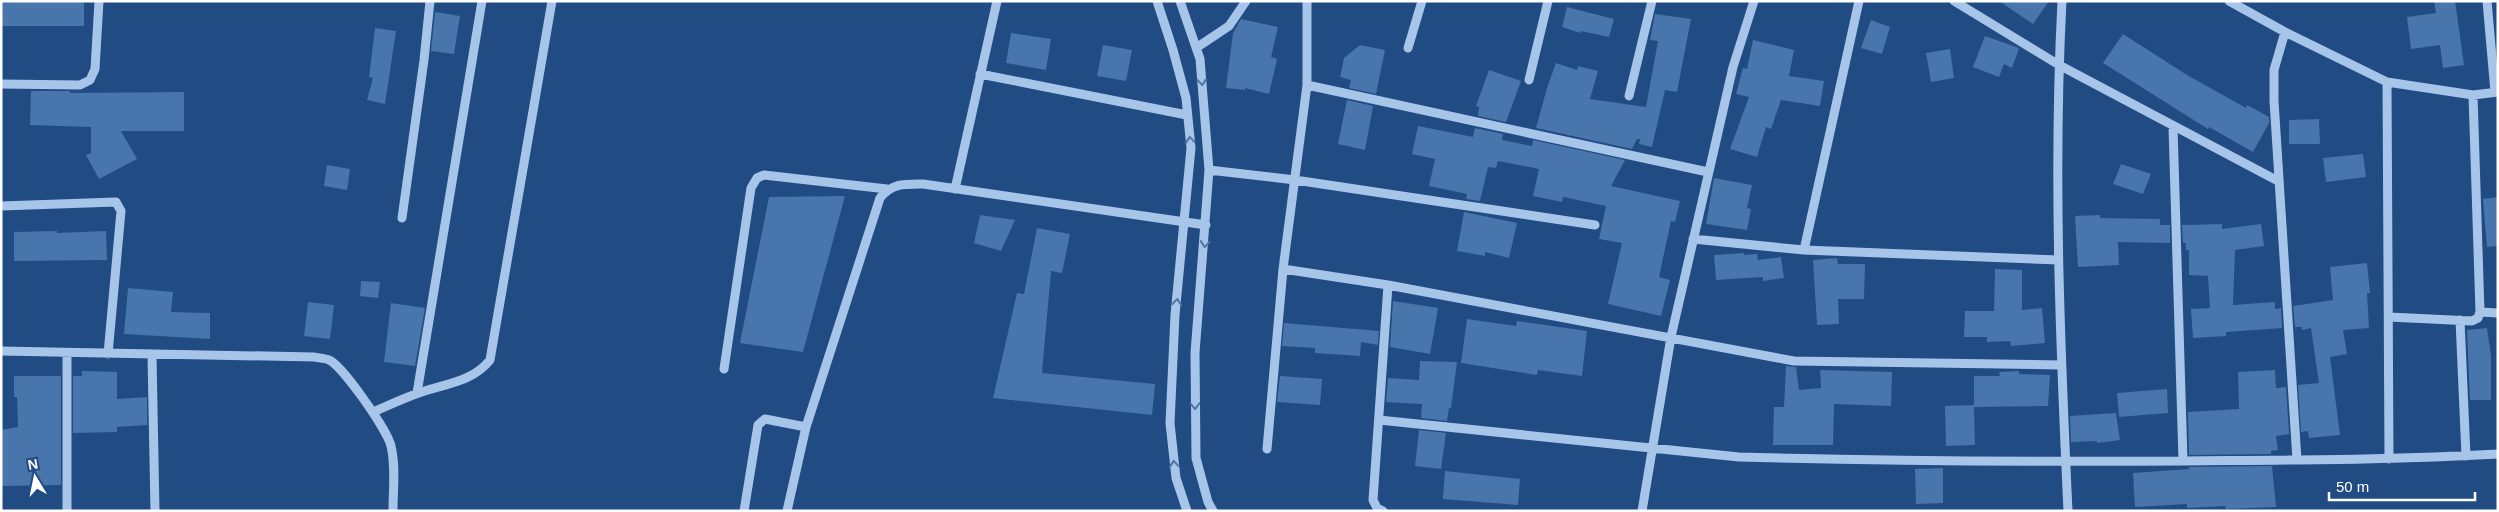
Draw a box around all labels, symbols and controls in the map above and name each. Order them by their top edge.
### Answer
one-way arrow [1196,78,1207,86]
one-way arrow [1185,136,1196,144]
one-way arrow [1200,240,1211,248]
one-way arrow [1171,298,1182,306]
one-way arrow [1190,402,1201,410]
north arrow [10,452,60,502]
text: N [26,455,39,473]
one-way arrow [1169,460,1180,468]
scale bar [2329,470,2475,502]
text: 50 m [2336,478,2369,495]

